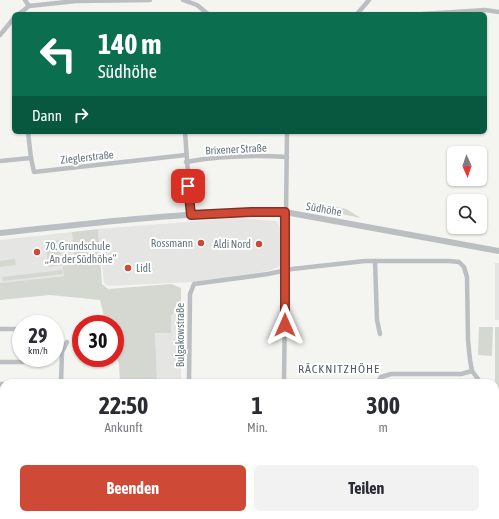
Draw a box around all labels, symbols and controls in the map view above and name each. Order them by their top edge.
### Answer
icon: left [32,28,84,80]
text: 140 m [98,28,161,60]
text: Südhöhe [98,61,157,82]
icon: right [70,104,92,126]
text: Dann [32,107,62,124]
street label: Brixener Straße [205,141,267,157]
north arrow [447,146,487,186]
map controls [447,146,487,234]
street label: Zieglerstraße [60,148,114,166]
pin [171,169,205,203]
icon: arrive [177,175,199,197]
button: search [447,194,487,234]
street label: Südhöhe [305,200,343,218]
place label: Rossmann [151,237,193,249]
marker: Rossmann [196,238,206,248]
place label: Aldi Nord [213,238,251,250]
marker: Aldi Nord [254,239,264,249]
place label: 70. Grundschule „An der Südhöhe“ [45,240,117,265]
marker: 70. Grundschule „An der Südhöhe“ [32,247,42,257]
place label: Lidl [136,262,151,274]
marker: Lidl [123,263,133,273]
street label: Bulgakowstraße [174,303,186,367]
position arrow [264,304,306,346]
speed limit sign: 30 [72,315,124,367]
text: 29 [29,324,47,347]
text: km/h [28,345,48,356]
district label: RÄCKNITZHÖHE [298,362,380,376]
text: 22:50 [99,392,148,419]
text: 1 [252,392,263,419]
text: 300 [366,392,400,419]
text: Ankunft [104,420,143,435]
text: Min. [247,420,267,435]
text: m [379,420,388,435]
button: Beenden [20,465,246,511]
button: Teilen [254,465,479,511]

